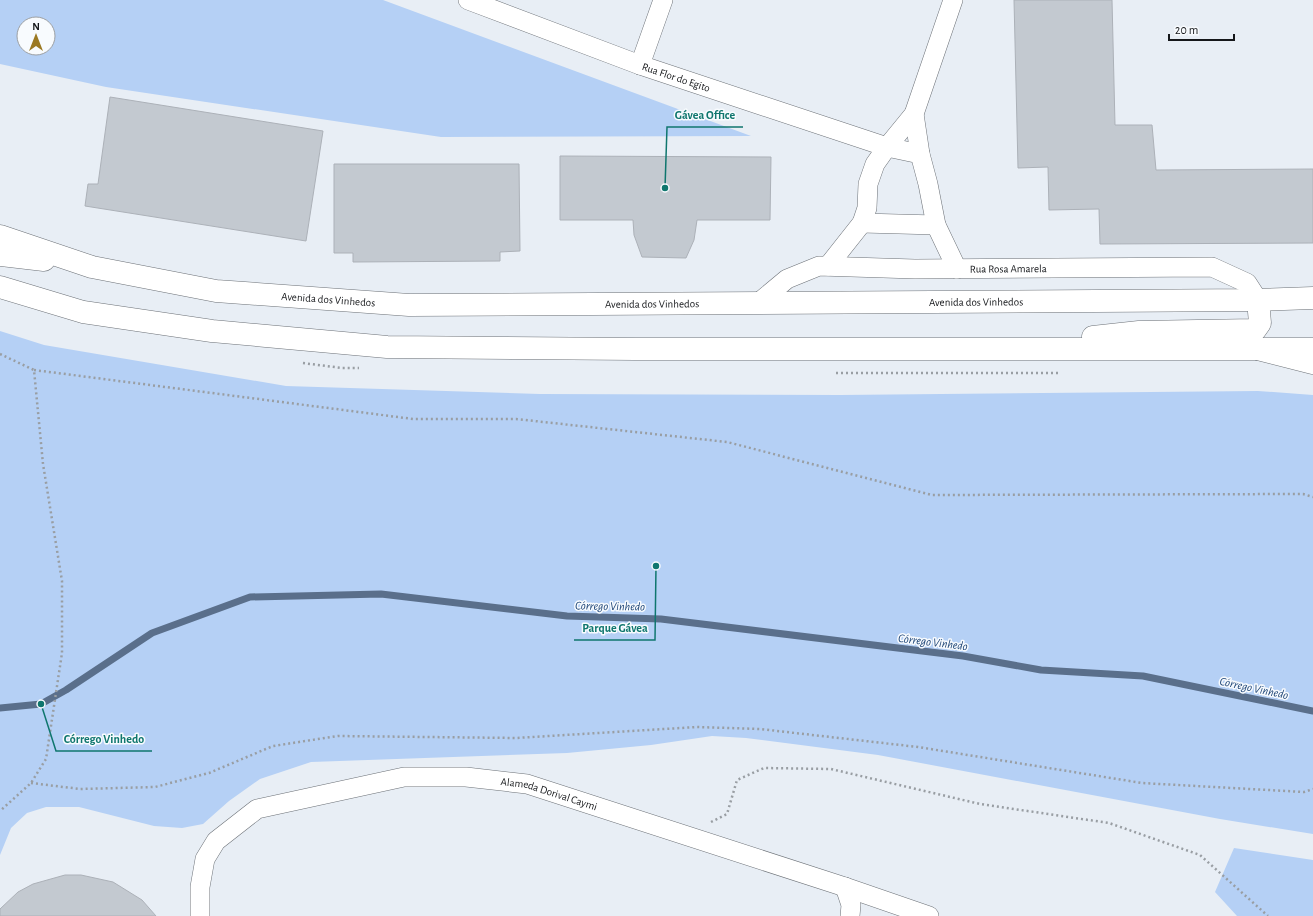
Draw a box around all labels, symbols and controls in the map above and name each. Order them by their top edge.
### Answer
north arrow [16,16,56,56]
scale bar [1169,16,1234,42]
text: N [32,21,40,32]
text: 20 m [1175,24,1198,36]
street label: Rua Flor do Egito [641,61,712,93]
callout: Gávea Office [667,103,743,127]
text: Gávea Office [675,109,735,121]
street label: Rua Rosa Amarela [970,263,1047,274]
street label: Avenida dos Vinhedos [281,290,376,308]
street label: Avenida dos Vinhedos [929,296,1023,307]
street label: Avenida dos Vinhedos [605,298,699,309]
water label: Córrego Vinhedo [575,599,645,613]
callout: Parque Gávea [574,616,655,640]
text: Parque Gávea [582,622,648,634]
water label: Córrego Vinhedo [898,632,969,652]
water label: Córrego Vinhedo [1219,675,1290,701]
callout: Córrego Vinhedo [56,727,152,751]
text: Córrego Vinhedo [64,733,144,745]
street label: Alameda Dorival Caymi [500,776,599,812]

